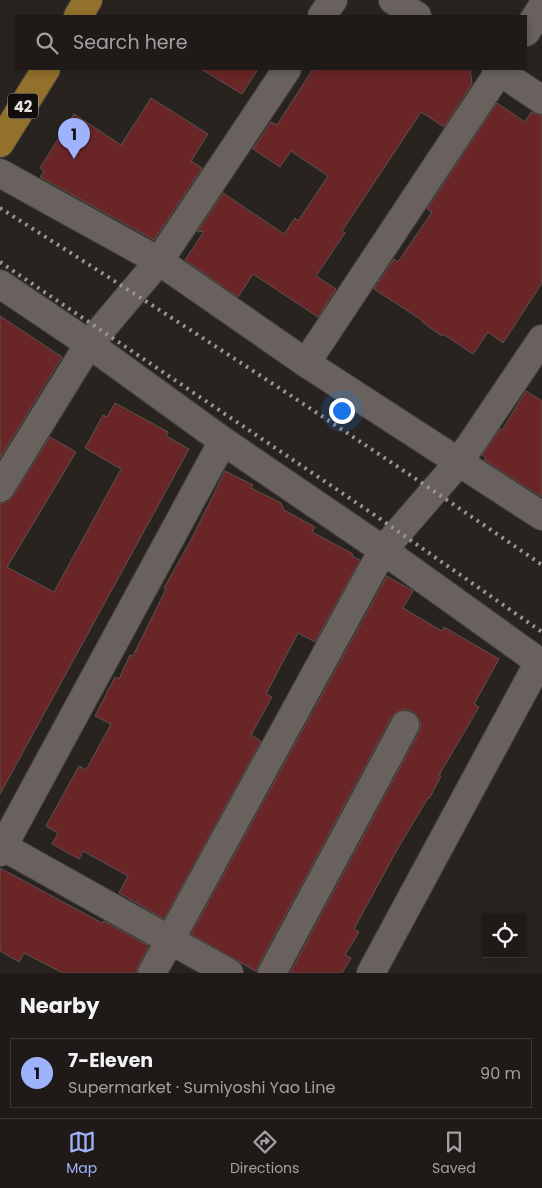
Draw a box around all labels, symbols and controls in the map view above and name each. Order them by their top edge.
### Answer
search box [15,15,527,70]
icon: search [33,29,61,57]
text: Search here [73,29,187,56]
road number: 42 [8,94,38,118]
pin: 1 [58,118,90,159]
your location [329,398,355,424]
map controls [482,913,527,958]
button: locate [482,913,527,958]
text: Nearby [20,991,100,1020]
text: 7-Eleven [68,1047,153,1074]
text: 1 [34,1062,40,1085]
text: 90 m [480,1062,521,1085]
text: Supermarket · Sumiyoshi Yao Line [68,1076,335,1099]
tab: Map [66,1128,97,1179]
tab: Directions [230,1128,299,1179]
tab: Saved [432,1128,476,1179]

